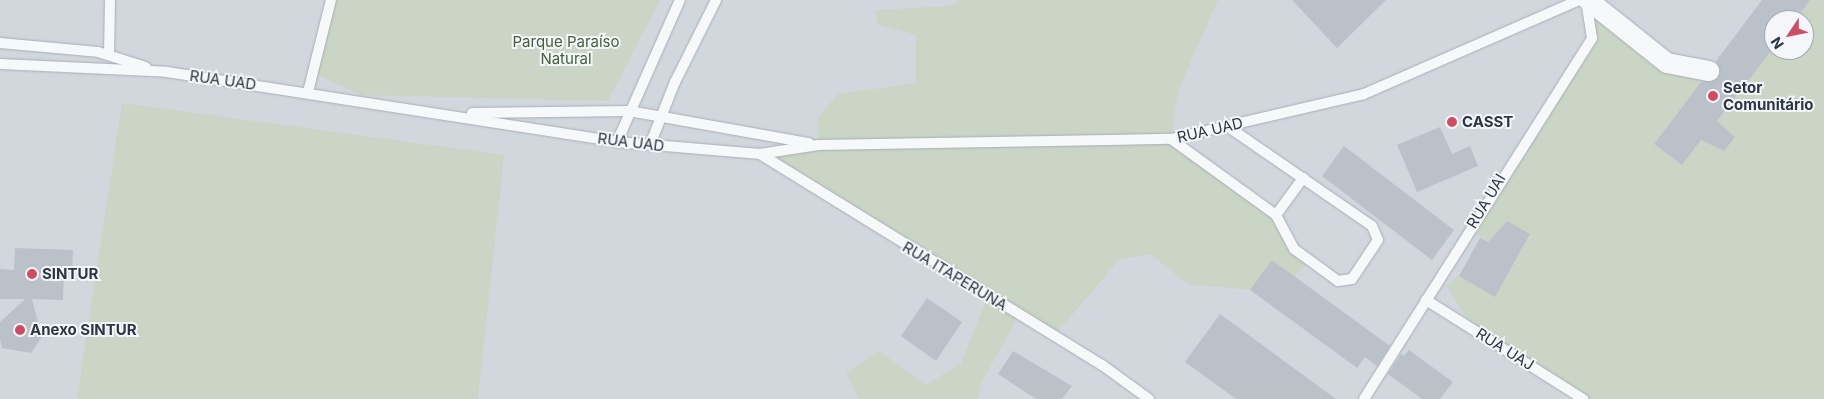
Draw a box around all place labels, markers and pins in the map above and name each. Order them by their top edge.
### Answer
place label: Setor Comunitário [1723,78,1813,113]
marker: Setor Comunitário [1707,90,1719,102]
place label: CASST [1462,113,1513,131]
marker: CASST [1446,116,1458,128]
place label: SINTUR [42,265,98,283]
marker: SINTUR [26,268,38,280]
place label: Anexo SINTUR [30,321,137,339]
marker: Anexo SINTUR [14,324,26,336]

